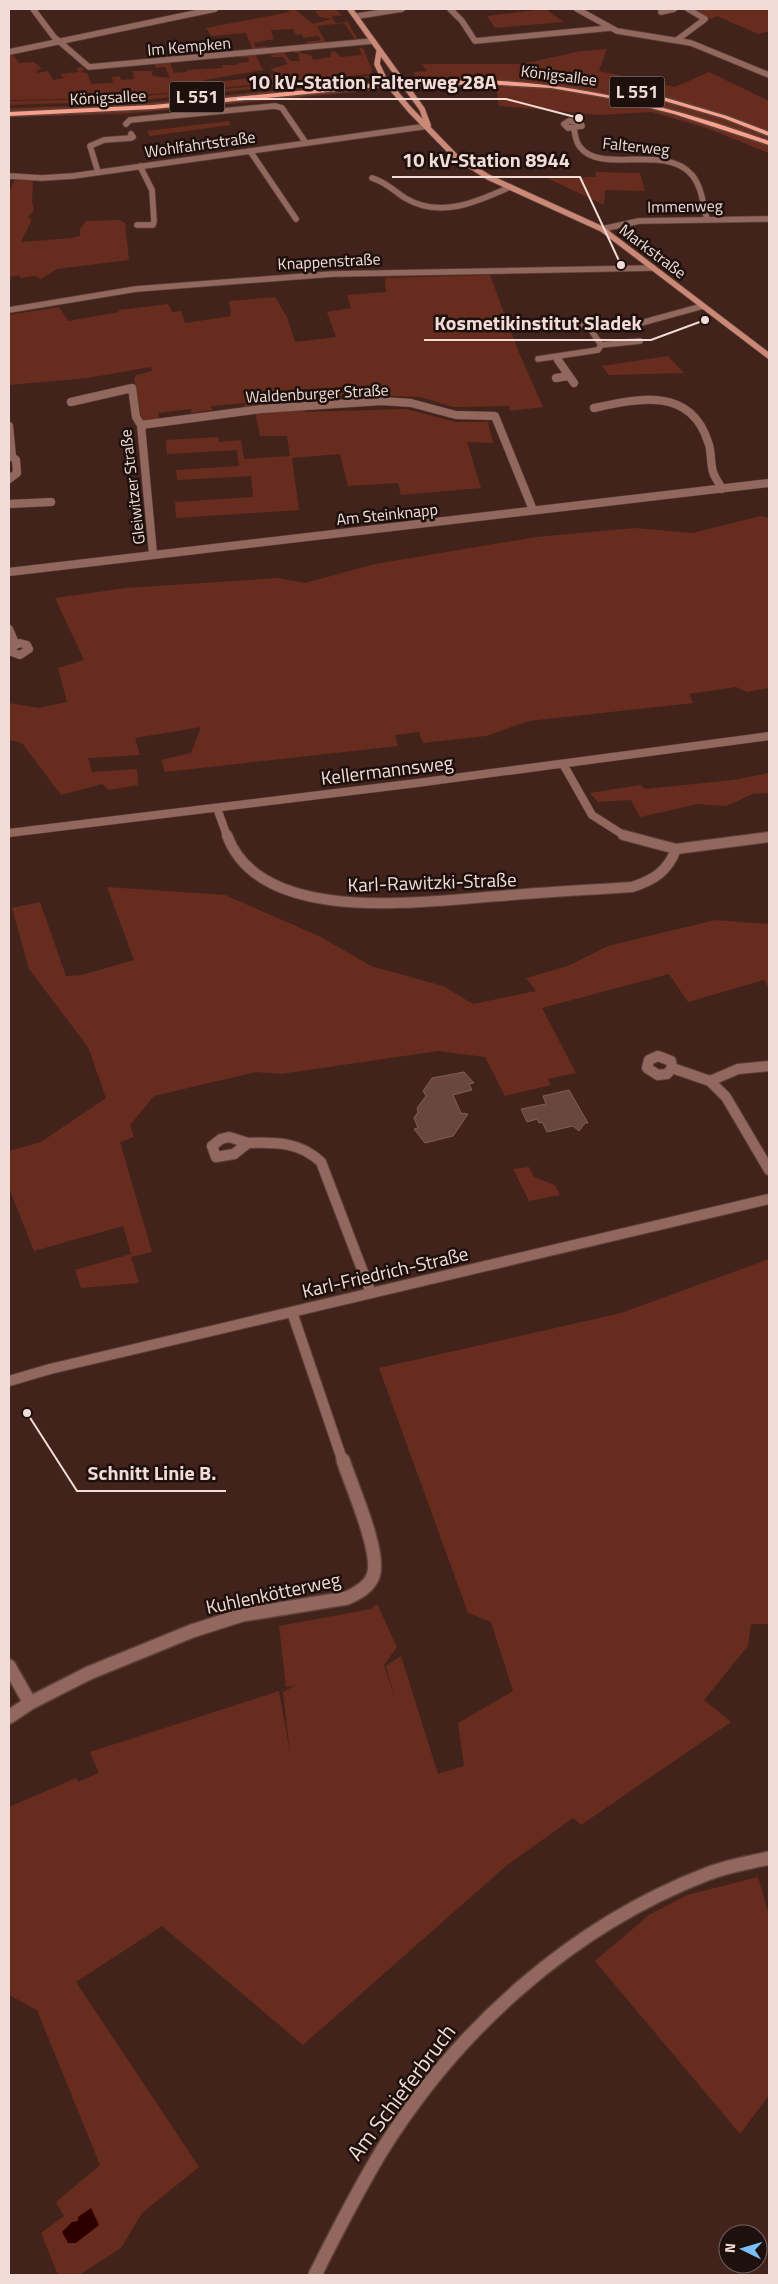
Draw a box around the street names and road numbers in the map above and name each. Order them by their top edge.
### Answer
street label: Im Kempken [146,30,232,62]
street label: Königsallee [520,58,598,92]
road number: L 551 [610,76,664,108]
road number: L 551 [170,81,224,112]
street label: Königsallee [69,83,147,111]
street label: Wohlfahrtstraße [143,124,257,164]
street label: Falterweg [601,131,671,161]
street label: Immenweg [647,193,723,219]
street label: Markstraße [614,218,692,284]
street label: Knappenstraße [277,246,381,276]
street label: Waldenburger Straße [245,377,389,409]
street label: Gleiwitzer Straße [113,428,151,546]
street label: Am Steinknapp [335,497,439,531]
street label: Kellermannsweg [319,747,455,792]
street label: Karl-Rawitzki-Straße [347,864,517,899]
street label: Karl-Friedrich-Straße [299,1238,471,1305]
street label: Kuhlenkötterweg [203,1564,343,1621]
street label: Am Schieferbruch [338,2016,464,2168]

